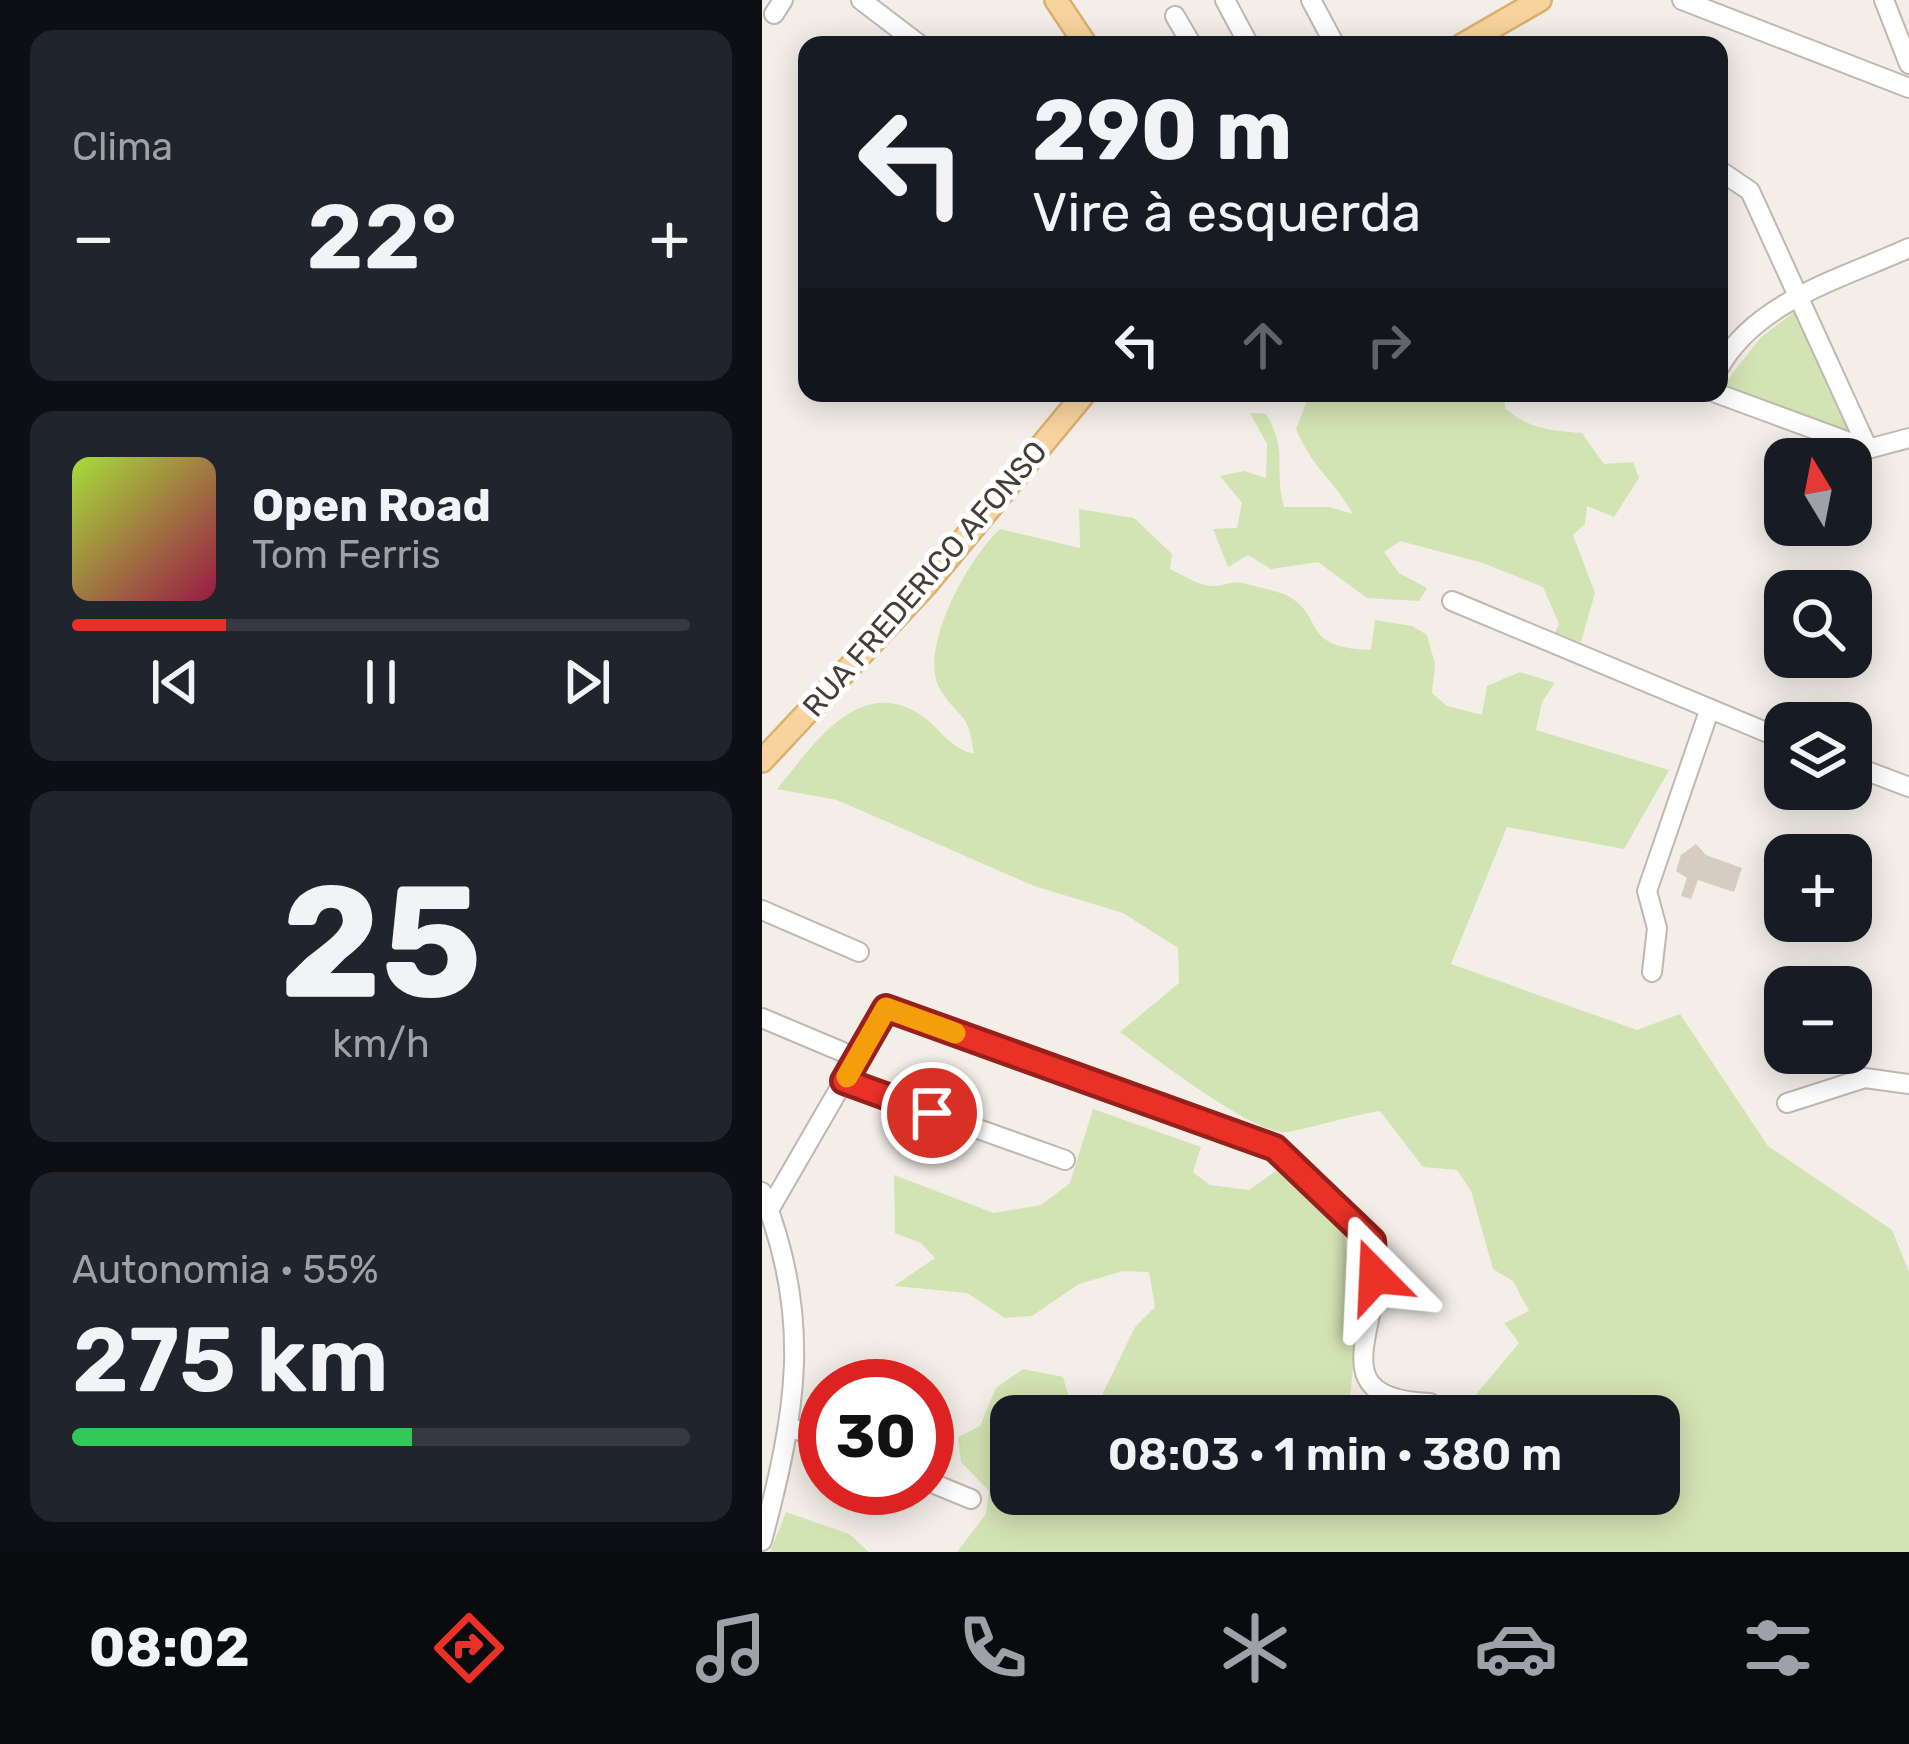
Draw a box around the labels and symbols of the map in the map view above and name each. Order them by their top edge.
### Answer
street label: RUA FREDERICO AFONSO [795,434,1055,724]
north arrow [1764,438,1872,546]
pin [881,1062,983,1164]
position arrow [1312,1213,1438,1339]
speed limit sign: 30 [798,1359,954,1515]

